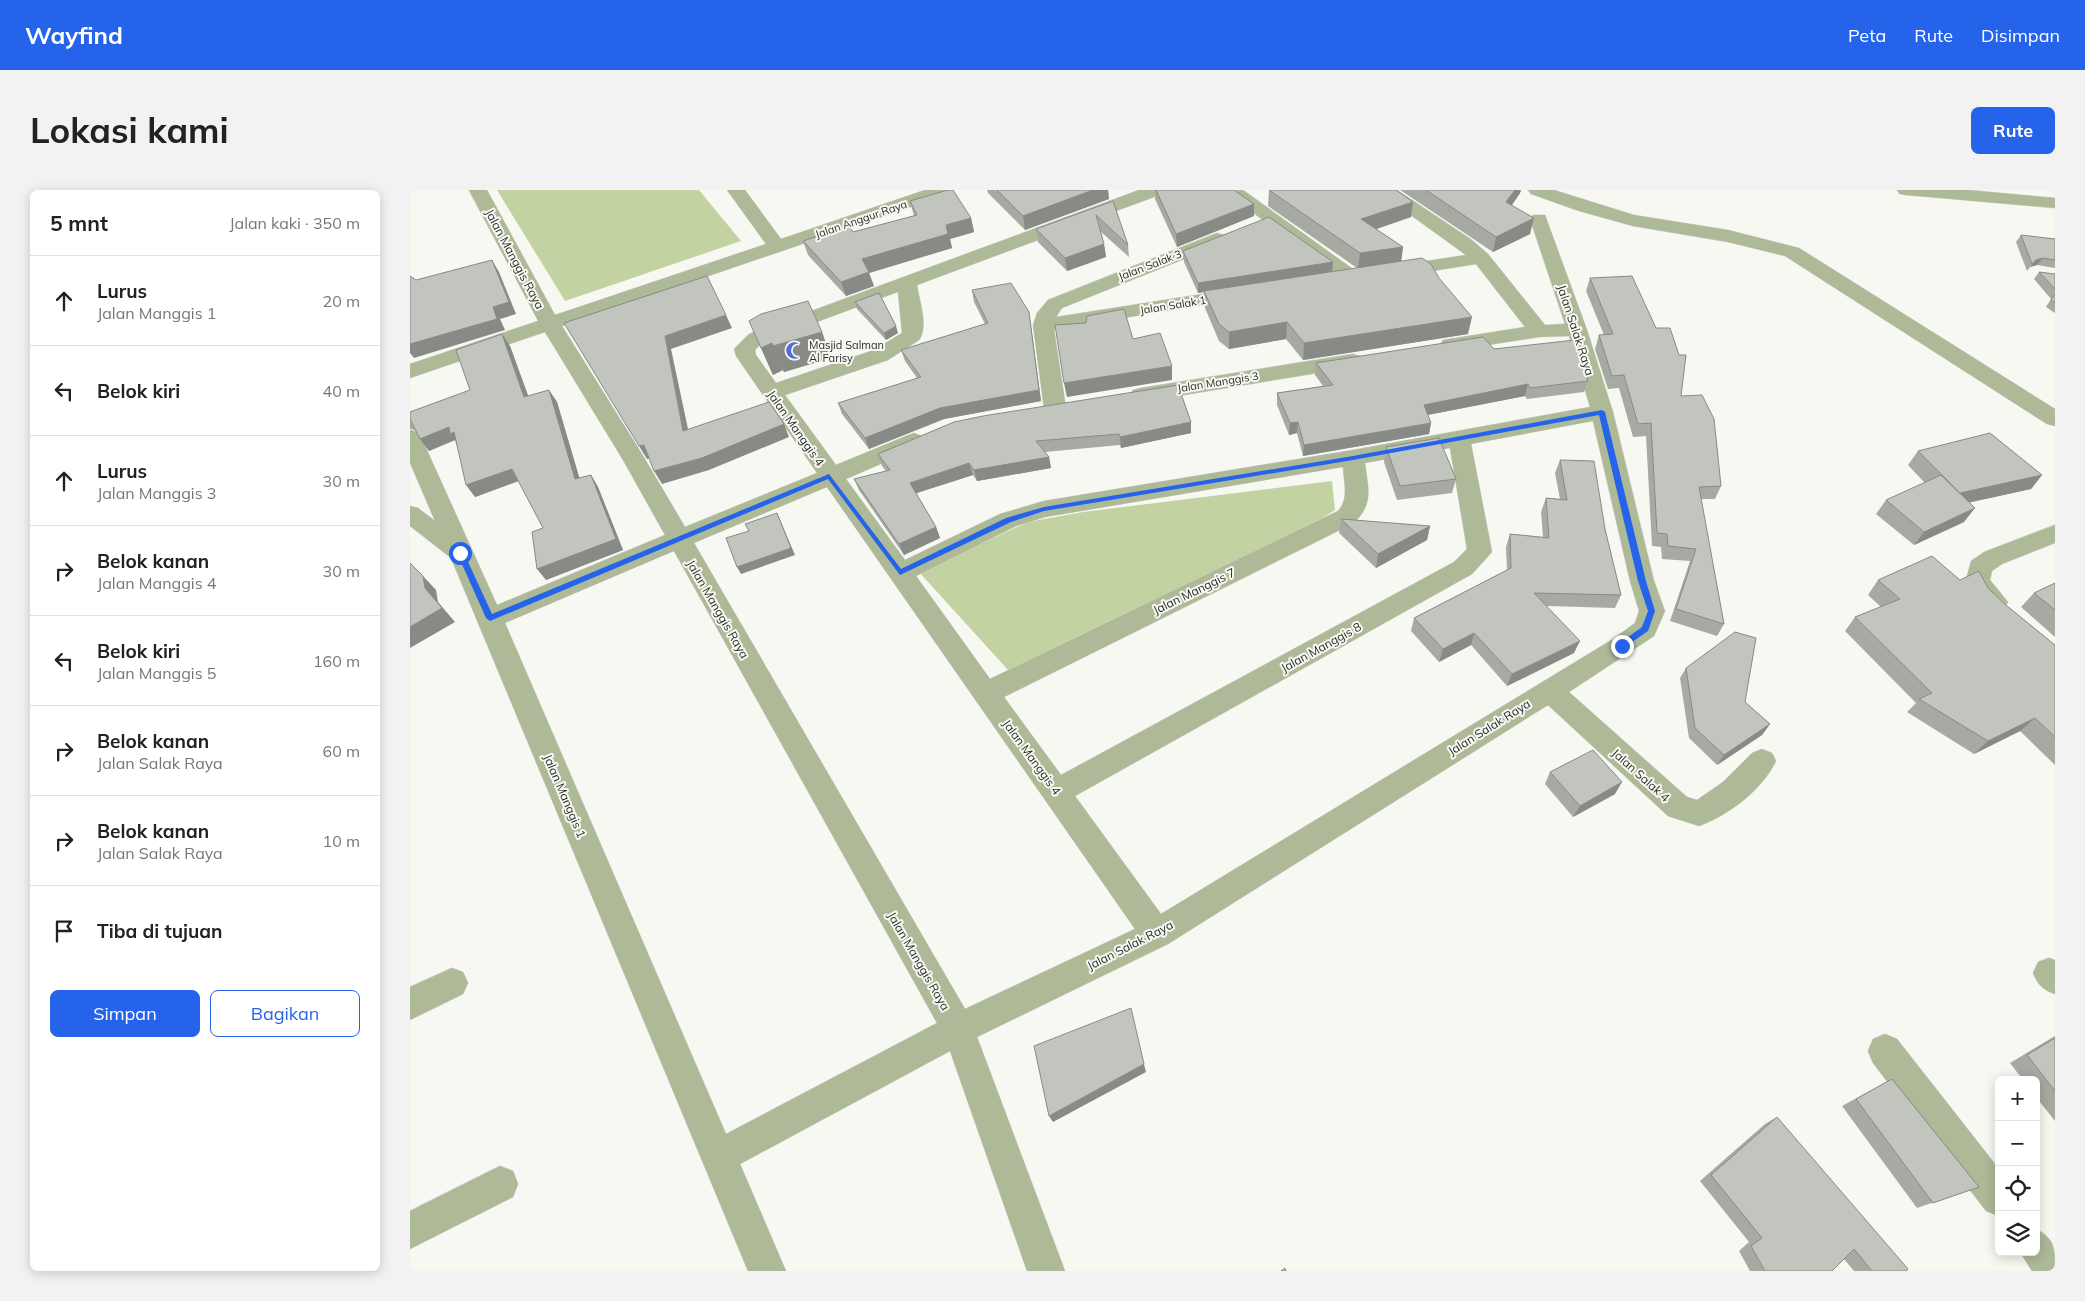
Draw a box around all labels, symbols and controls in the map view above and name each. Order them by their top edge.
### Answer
text: Wayfind [25,20,123,50]
text: Peta [1848,24,1886,47]
text: Rute [1914,24,1953,47]
text: Disimpan [1981,24,2060,47]
button: Rute [1971,107,2055,154]
text: Lokasi kami [30,108,229,152]
street label: Jalan Anggur Raya [813,197,909,241]
street label: Jalan Manggis Raya [482,206,548,312]
text: 5 mnt [50,210,108,236]
text: Jalan kaki · 350 m [229,213,360,233]
street label: Jalan Salak 3 [1116,247,1184,283]
text: Lurus [97,279,147,303]
street label: Jalan Salak Raya [1554,283,1598,377]
icon: ahead [50,287,78,315]
text: 20 m [323,291,360,311]
street label: Jalan Salak 1 [1139,293,1207,317]
text: Jalan Manggis 1 [97,303,216,323]
place label: Masjid Salman Al Farisy [809,338,884,365]
mosque icon: Masjid Salman Al Farisy [785,341,805,361]
street label: Jalan Manggis 3 [1176,369,1260,395]
icon: left [50,377,78,405]
text: Belok kiri [97,379,180,403]
text: 40 m [323,381,360,401]
street label: Jalan Manggis 4 [764,387,828,469]
text: Lurus [97,459,147,483]
icon: ahead [50,467,78,495]
text: 30 m [323,471,360,491]
text: Jalan Manggis 3 [97,483,216,503]
route start [449,542,472,565]
text: Belok kanan [97,549,209,573]
icon: right [50,557,78,585]
street label: Jalan Manggis Raya [684,557,752,661]
text: 30 m [323,561,360,581]
street label: Jalan Manggis 7 [1150,565,1238,617]
text: Jalan Manggis 4 [97,573,216,593]
street label: Jalan Manggis 8 [1278,619,1364,675]
route end [1611,635,1634,658]
text: Belok kiri [97,639,180,663]
icon: left [50,647,78,675]
text: 160 m [313,651,360,671]
text: Jalan Manggis 5 [97,663,216,683]
street label: Jalan Salak Raya [1445,696,1533,758]
street label: Jalan Manggis 4 [1000,716,1064,798]
text: Belok kanan [97,729,209,753]
icon: right [50,737,78,765]
text: 60 m [323,741,360,761]
street label: Jalan Salak 4 [1609,745,1673,805]
street label: Jalan Manggis 1 [541,752,589,840]
text: Jalan Salak Raya [97,753,223,773]
text: Belok kanan [97,819,209,843]
icon: right [50,827,78,855]
text: 10 m [323,831,360,851]
text: Jalan Salak Raya [97,843,223,863]
street label: Jalan Manggis Raya [885,909,953,1013]
icon: arrive [50,917,78,945]
street label: Jalan Salak Raya [1085,917,1175,973]
text: Tiba di tujuan [97,919,222,943]
button: Simpan [50,990,200,1037]
button: Bagikan [210,990,360,1037]
map controls [1995,1076,2040,1256]
button: + [1995,1076,2040,1121]
button: − [1995,1121,2040,1166]
button: locate [1995,1166,2040,1211]
button: layers [1995,1211,2040,1256]

